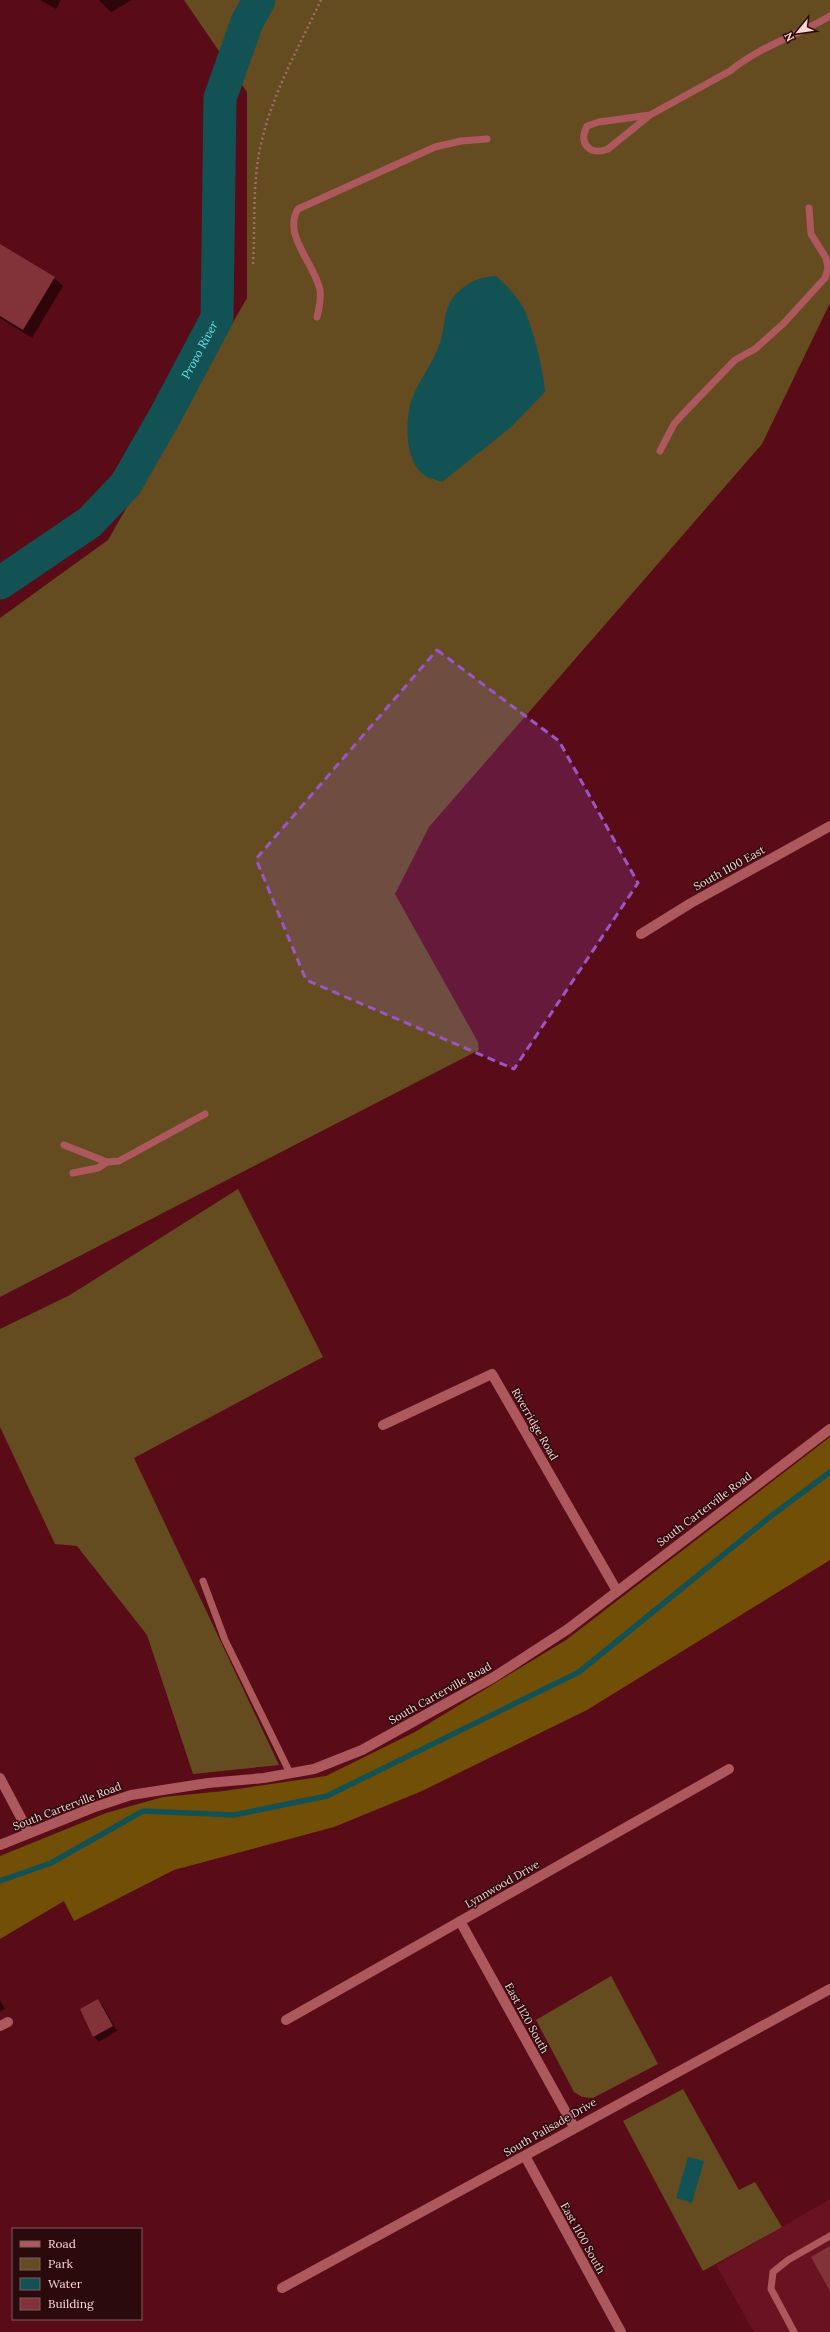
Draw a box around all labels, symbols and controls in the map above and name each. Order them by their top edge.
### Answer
north arrow [778,12,818,52]
text: N [781,29,797,44]
water label: Provo River [178,318,221,381]
street label: South 1100 East [691,842,768,893]
street label: Riverridge Road [509,1385,562,1463]
street label: South Carterville Road [654,1468,755,1549]
street label: South Carterville Road [386,1659,494,1727]
street label: South Carterville Road [11,1779,124,1833]
street label: Lynnwood Drive [462,1857,542,1911]
street label: East 1120 South [502,1980,552,2056]
street label: South Palisade Drive [501,2095,599,2159]
street label: East 1100 South [558,2200,609,2276]
legend [12,2228,142,2320]
text: Road [48,2236,76,2251]
text: Park [48,2256,74,2271]
text: Water [48,2276,83,2291]
text: Building [48,2296,94,2311]

